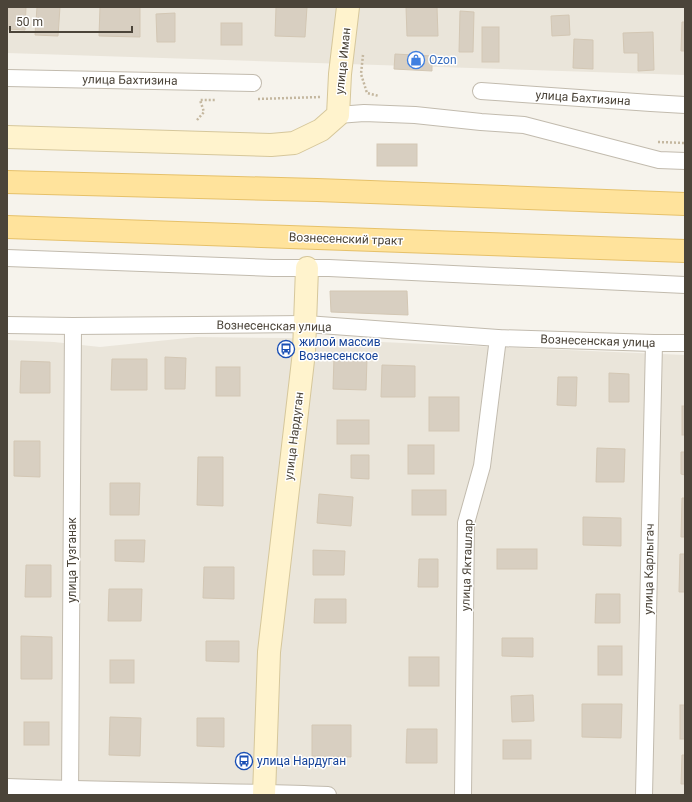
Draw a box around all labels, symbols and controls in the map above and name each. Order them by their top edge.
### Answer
scale bar [10,8,132,34]
text: 50 m [16,15,43,29]
street label: улица Иман [333,27,353,95]
shop icon: Ozon [406,50,426,70]
place label: Ozon [429,53,457,67]
street label: улица Бахтизина [82,72,178,88]
street label: улица Бахтизина [535,88,631,108]
street label: Вознесенский тракт [289,230,404,248]
street label: Вознесенская улица [216,318,332,334]
street label: Вознесенская улица [540,332,656,350]
place label: жилой массив Вознесенское [299,335,381,363]
bus stop icon: жилой массив Вознесенское [276,339,296,359]
street label: улица Нардуган [282,391,306,481]
street label: улица Тузганак [65,517,79,603]
street label: улица Якташлар [458,518,476,611]
street label: улица Карлыгач [641,523,657,615]
bus stop icon: улица Нардуган [234,751,254,771]
place label: улица Нардуган [257,754,346,768]

